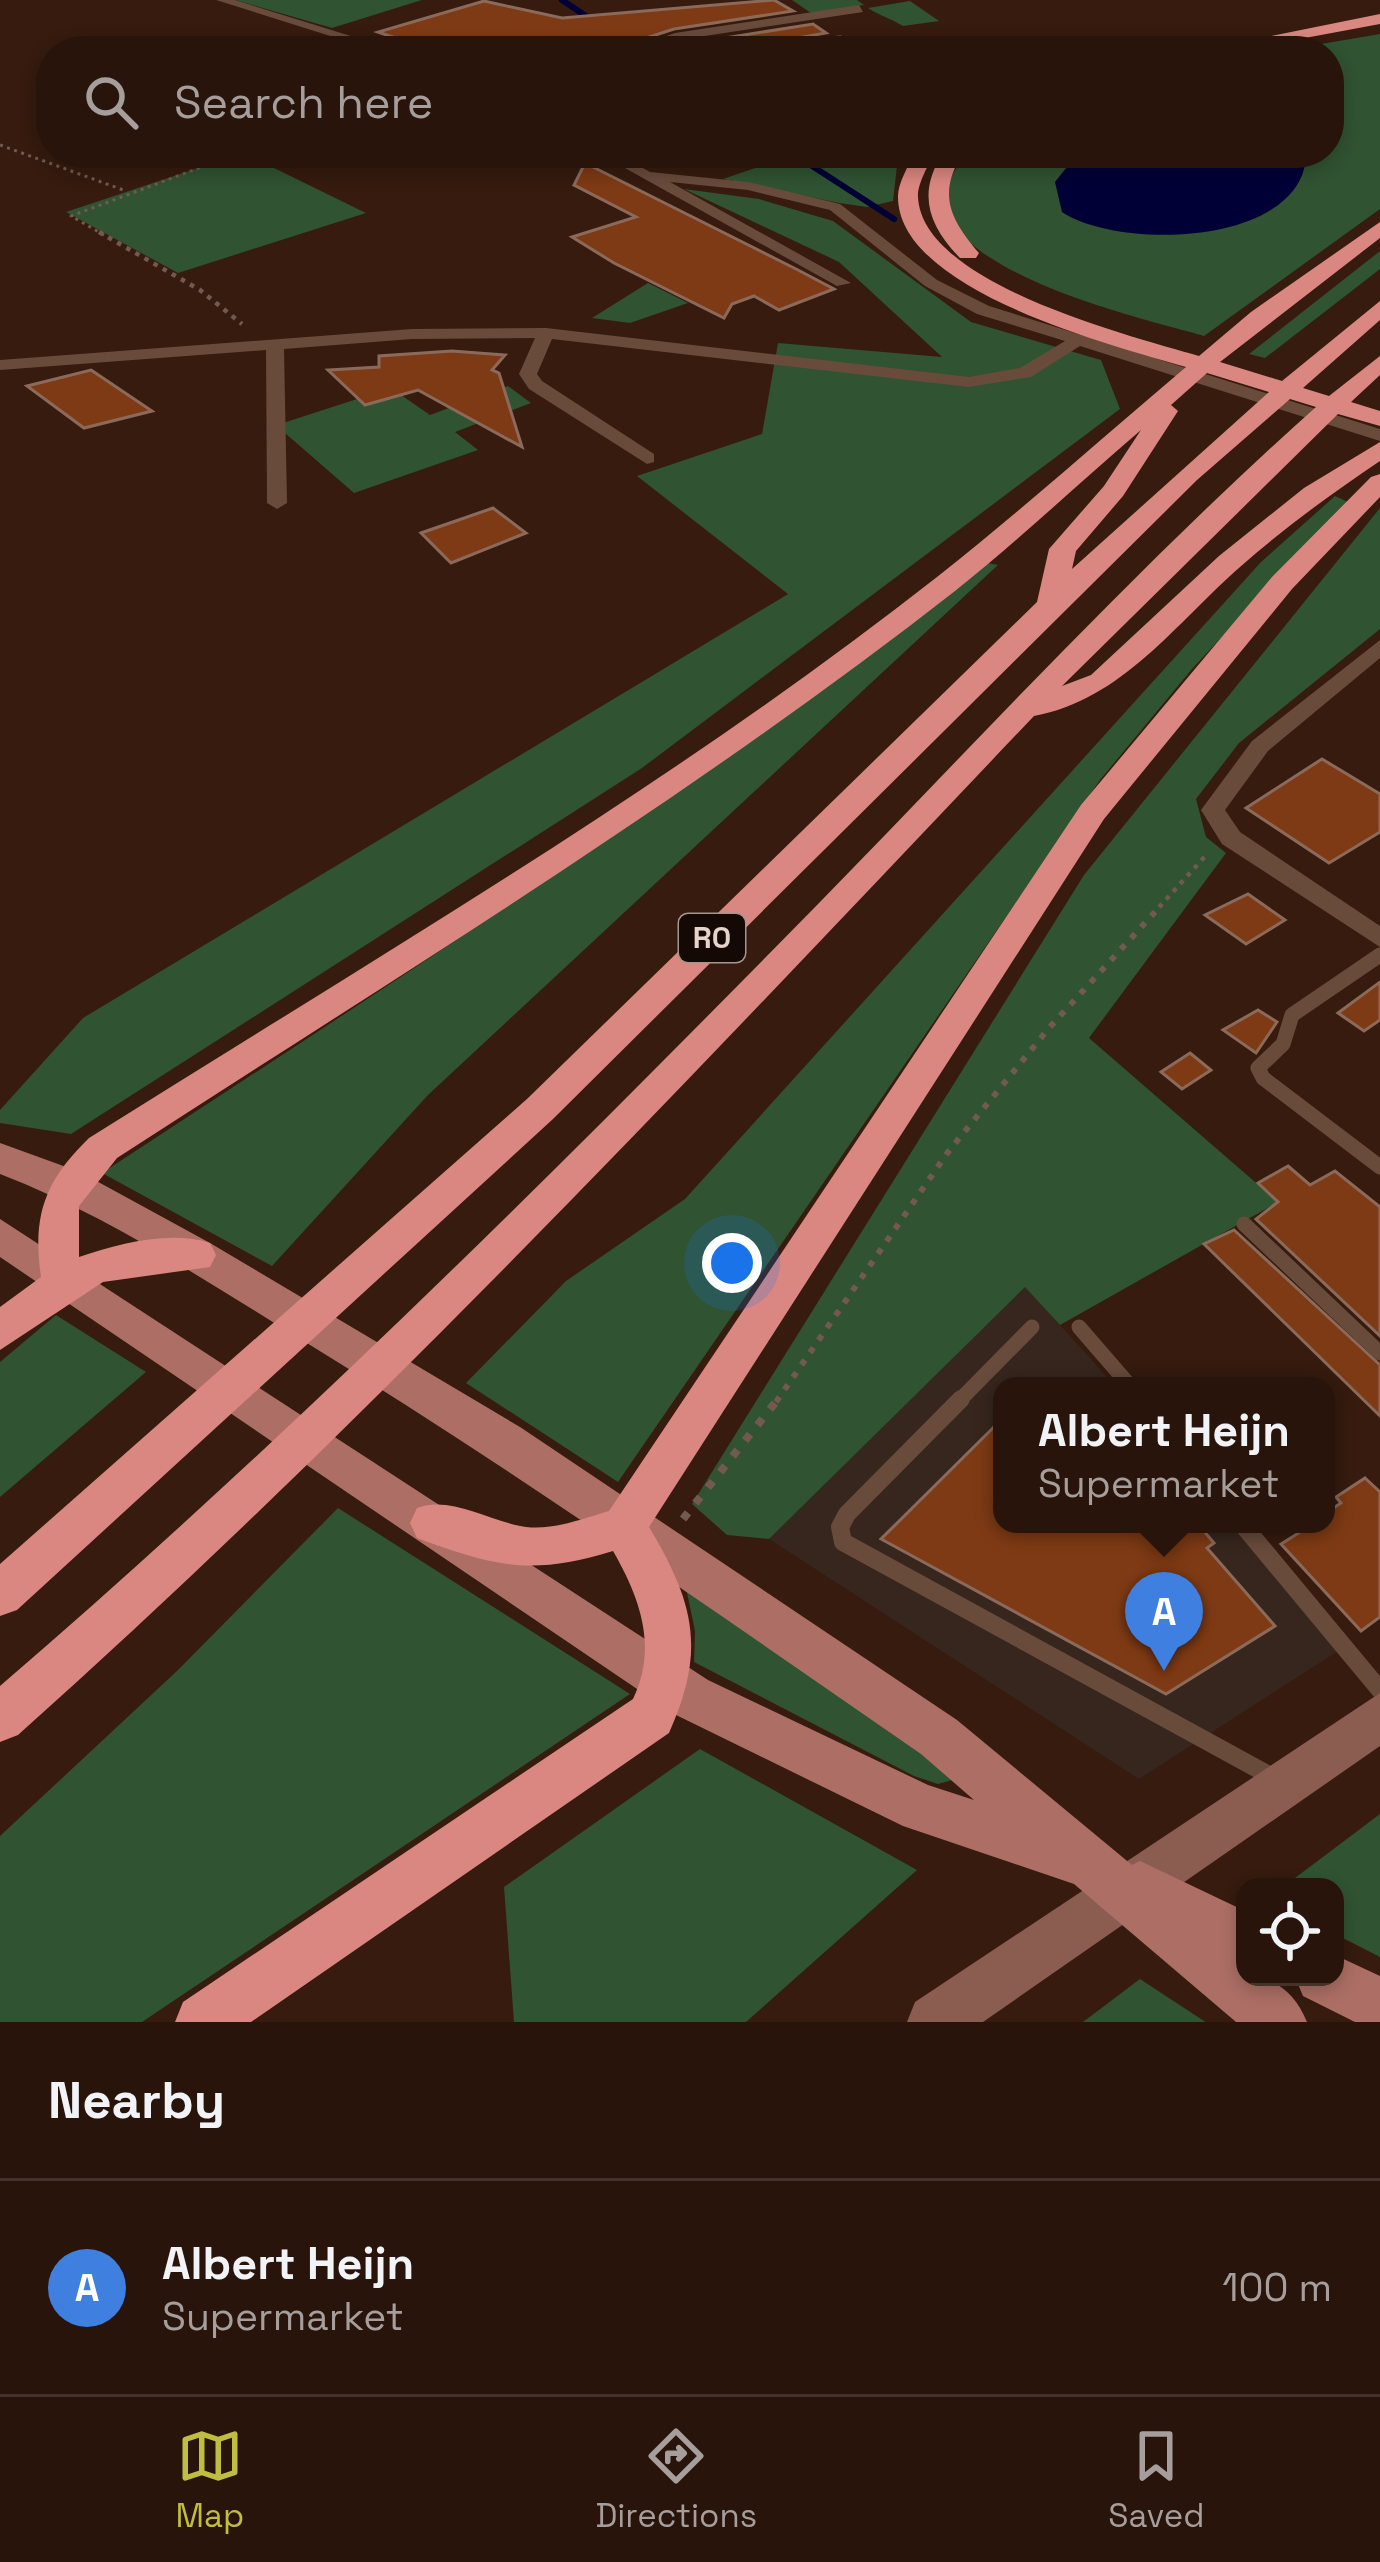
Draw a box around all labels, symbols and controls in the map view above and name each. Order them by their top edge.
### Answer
search box [36,36,1344,168]
icon: search [78,69,144,135]
text: Search here [174,74,433,131]
road number: R0 [679,914,745,962]
your location [702,1233,762,1293]
popup [993,1377,1335,1533]
text: Albert Heijn [1038,1402,1290,1459]
text: Supermarket [1038,1459,1279,1508]
pin: A [1125,1572,1203,1671]
map controls [1236,1878,1344,1986]
button: locate [1236,1878,1344,1986]
text: Nearby [48,2068,225,2133]
text: Albert Heijn [162,2235,414,2292]
text: A [75,2263,99,2312]
text: 100 m [1222,2263,1332,2312]
text: Supermarket [162,2292,404,2341]
tab: Map [176,2423,244,2537]
tab: Directions [595,2423,757,2537]
tab: Saved [1108,2423,1204,2537]

